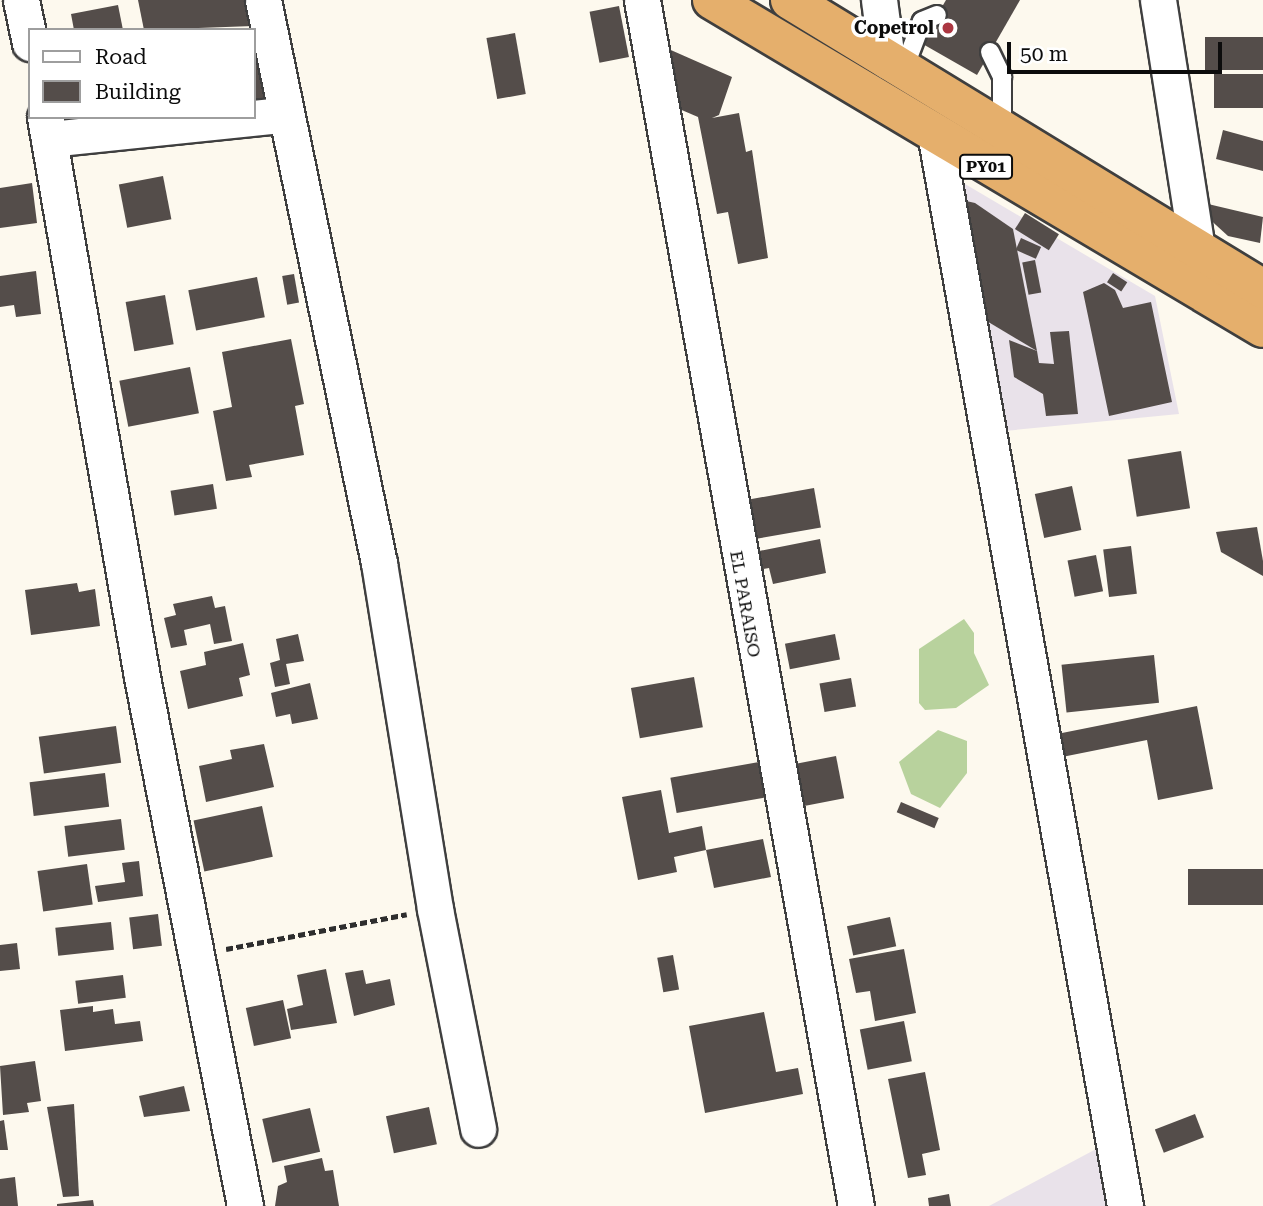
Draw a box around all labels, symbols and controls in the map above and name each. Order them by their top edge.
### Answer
place label: Copetrol [854,17,934,39]
marker: Copetrol [940,20,956,36]
legend [28,28,256,119]
scale bar [1011,28,1226,72]
text: 50 m [1020,42,1068,66]
text: Road [95,45,147,69]
text: Building [95,80,181,104]
road number: PY01 [958,154,1014,180]
street label: EL PARAISO [725,549,765,659]

